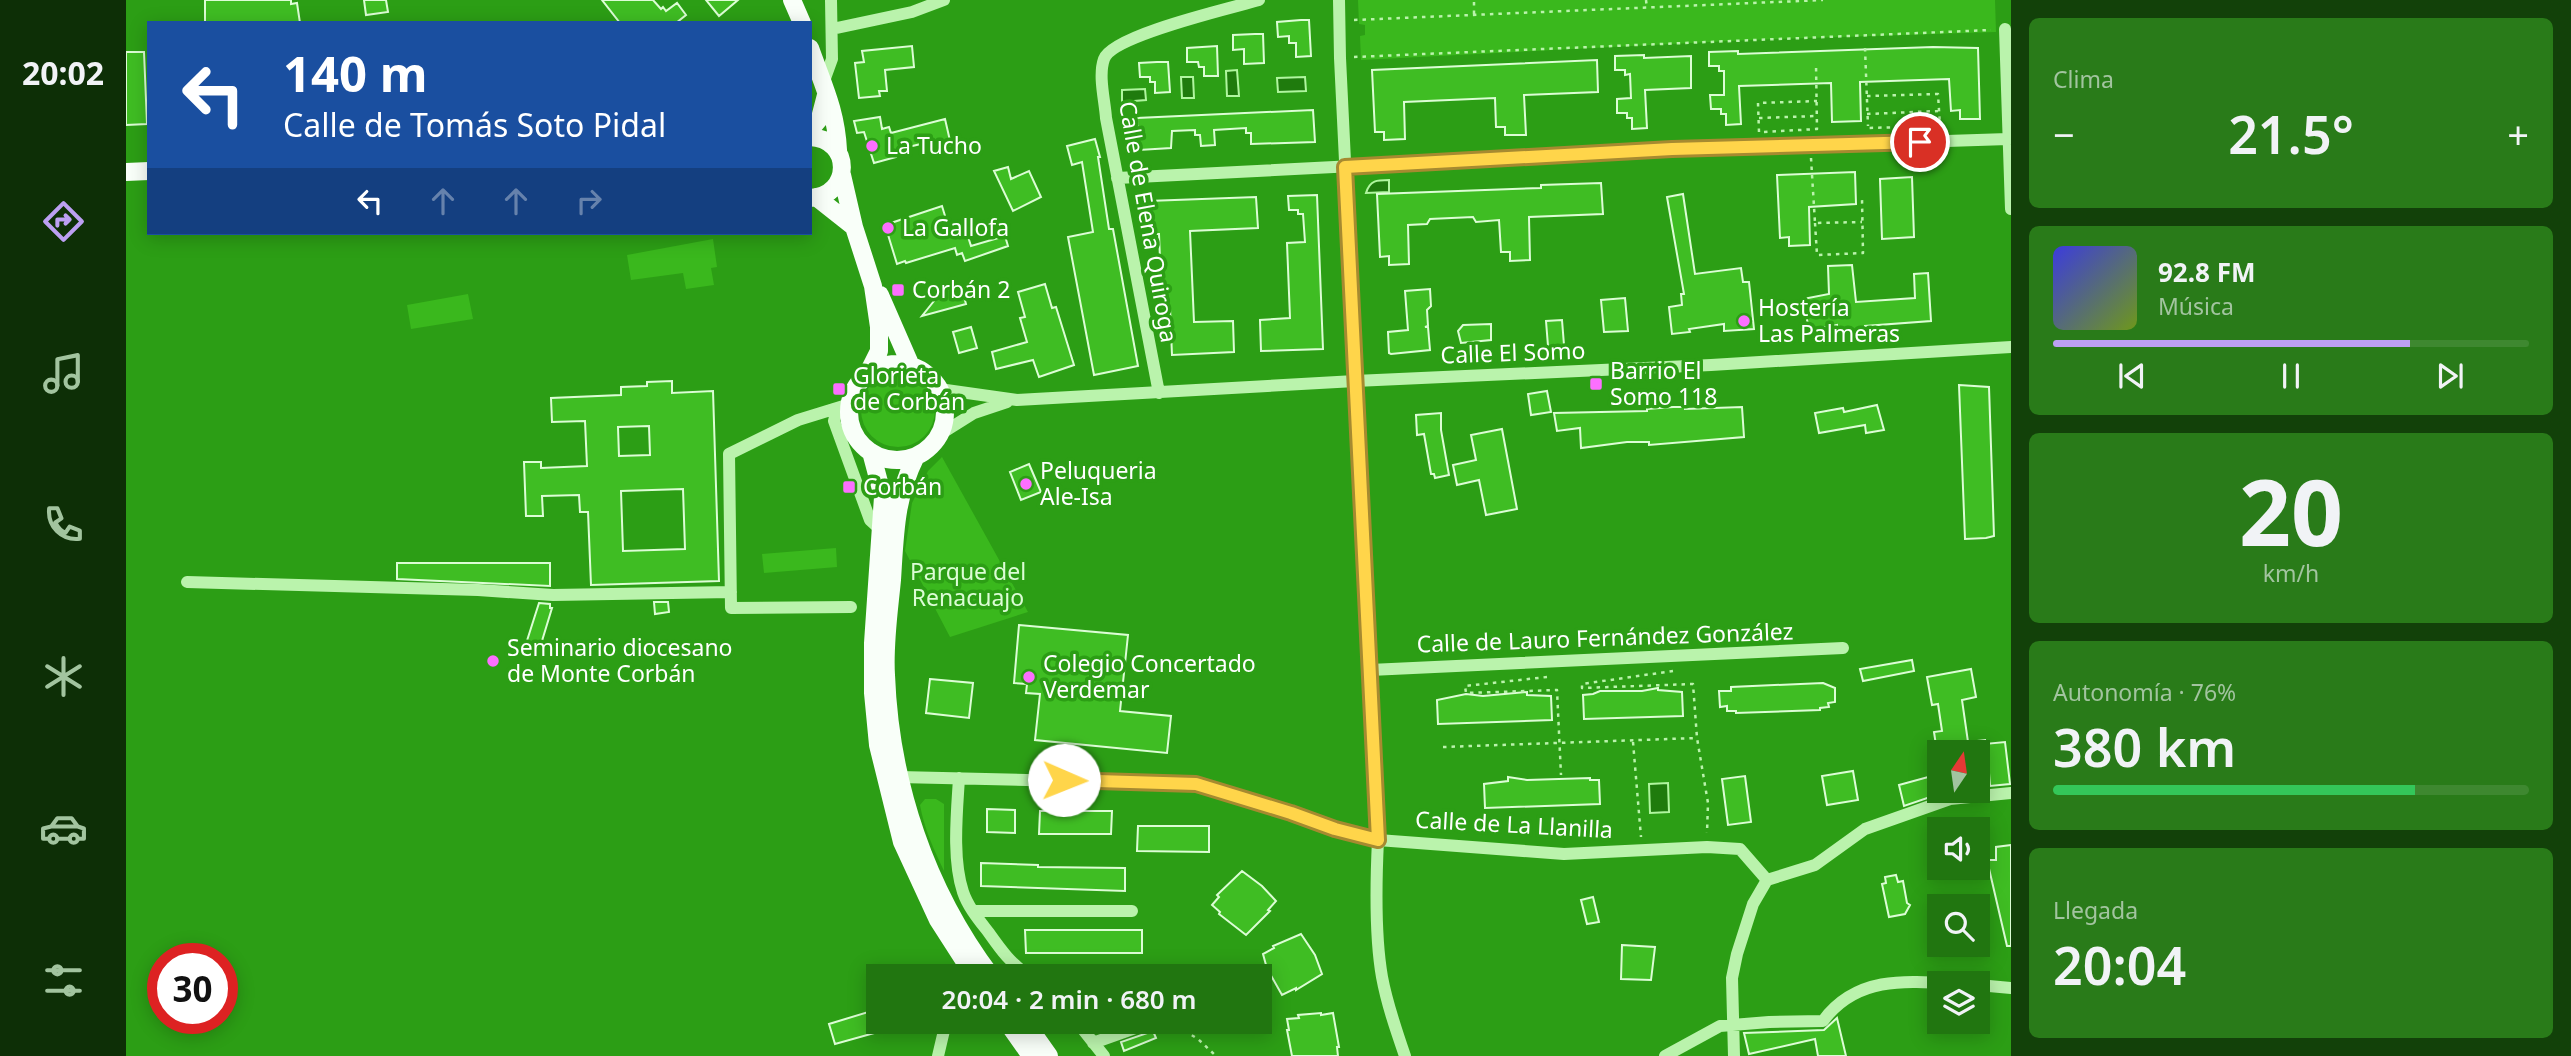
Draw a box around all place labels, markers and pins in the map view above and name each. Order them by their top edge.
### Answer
pin [1890,112,1950,172]
place label: La Tucho [886,129,982,161]
marker: La Tucho [864,138,880,154]
place label: La Gallofa [902,211,1009,243]
marker: La Gallofa [880,220,896,236]
place label: Corbán 2 [912,273,1010,305]
marker: Corbán 2 [890,282,906,298]
place label: Hostería Las Palmeras [1758,291,1900,349]
marker: Hostería Las Palmeras [1736,313,1752,329]
place label: Barrio El Somo 118 [1610,354,1717,412]
place label: Glorieta de Corbán [853,359,965,417]
marker: Barrio El Somo 118 [1588,376,1604,392]
marker: Glorieta de Corbán [831,381,847,397]
place label: Peluqueria Ale-Isa [1040,454,1157,512]
place label: Corbán [863,470,942,502]
marker: Peluqueria Ale-Isa [1018,476,1034,492]
marker: Corbán [841,479,857,495]
place label: Seminario diocesano de Monte Corbán [507,631,733,689]
place label: Colegio Concertado Verdemar [1043,647,1256,705]
marker: Seminario diocesano de Monte Corbán [485,653,501,669]
marker: Colegio Concertado Verdemar [1021,669,1037,685]

